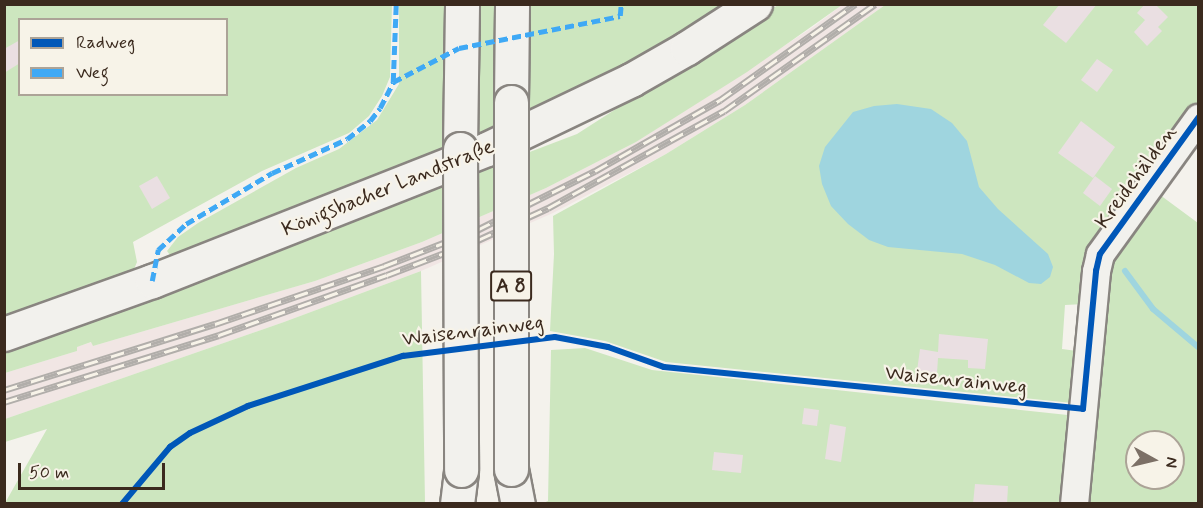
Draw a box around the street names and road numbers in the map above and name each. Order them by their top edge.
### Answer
street label: Kreidehälden [1090,120,1182,234]
street label: Königsbacher Landstraße [279,134,497,242]
road number: A 8 [490,269,532,303]
street label: Waisenrainweg [401,310,545,352]
street label: Waisenrainweg [884,360,1028,400]

